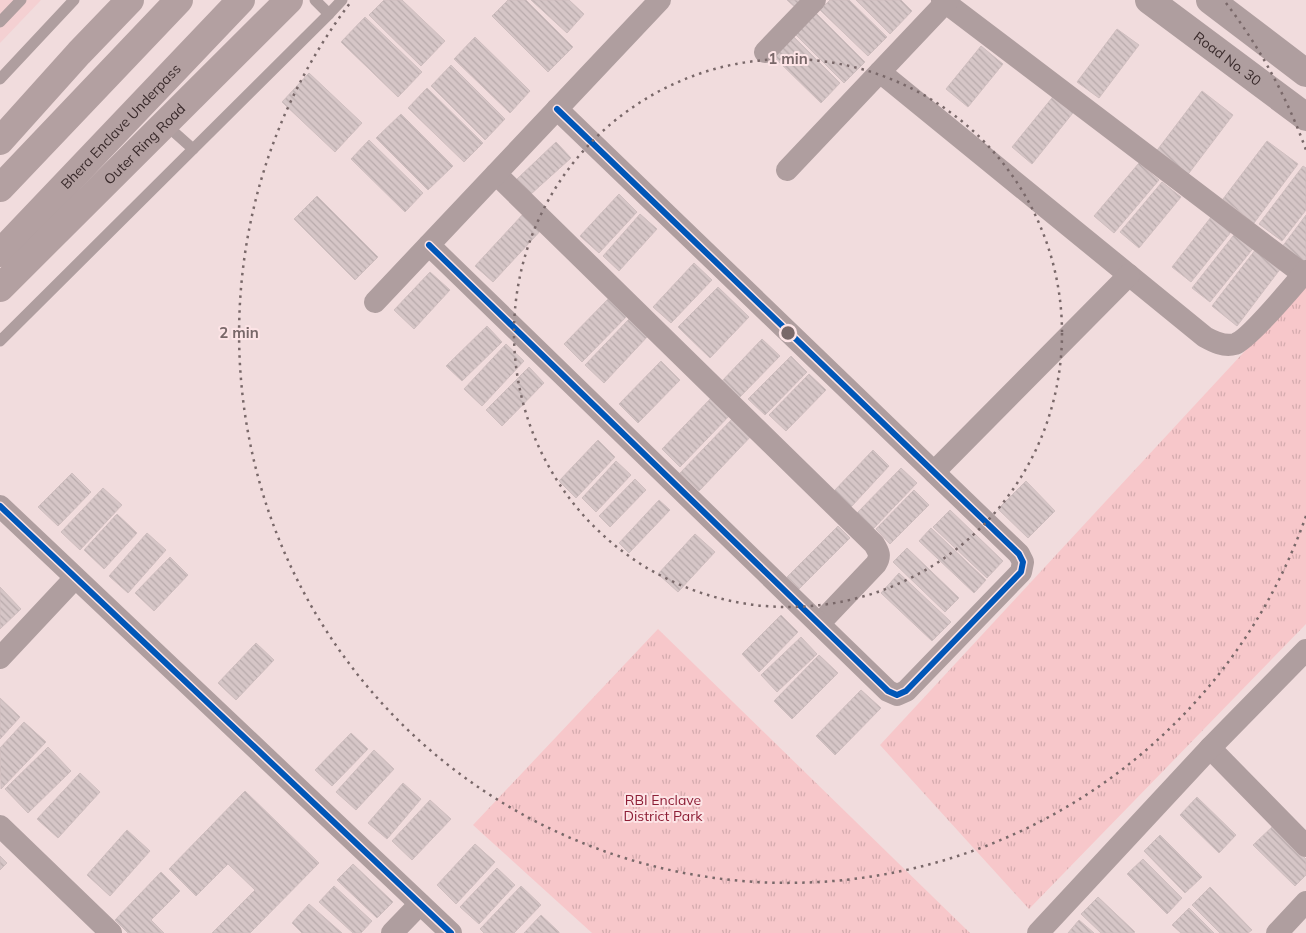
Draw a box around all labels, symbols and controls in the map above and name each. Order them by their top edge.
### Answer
street label: Road No. 30 [1190,27,1265,90]
text: 1 min [768,49,808,68]
street label: Bhera Enclave Underpass [57,60,185,193]
street label: Outer Ring Road [100,100,189,188]
text: 2 min [219,323,259,342]
centre of rings [779,324,797,342]
park label: RBI Enclave District Park [624,791,703,825]

